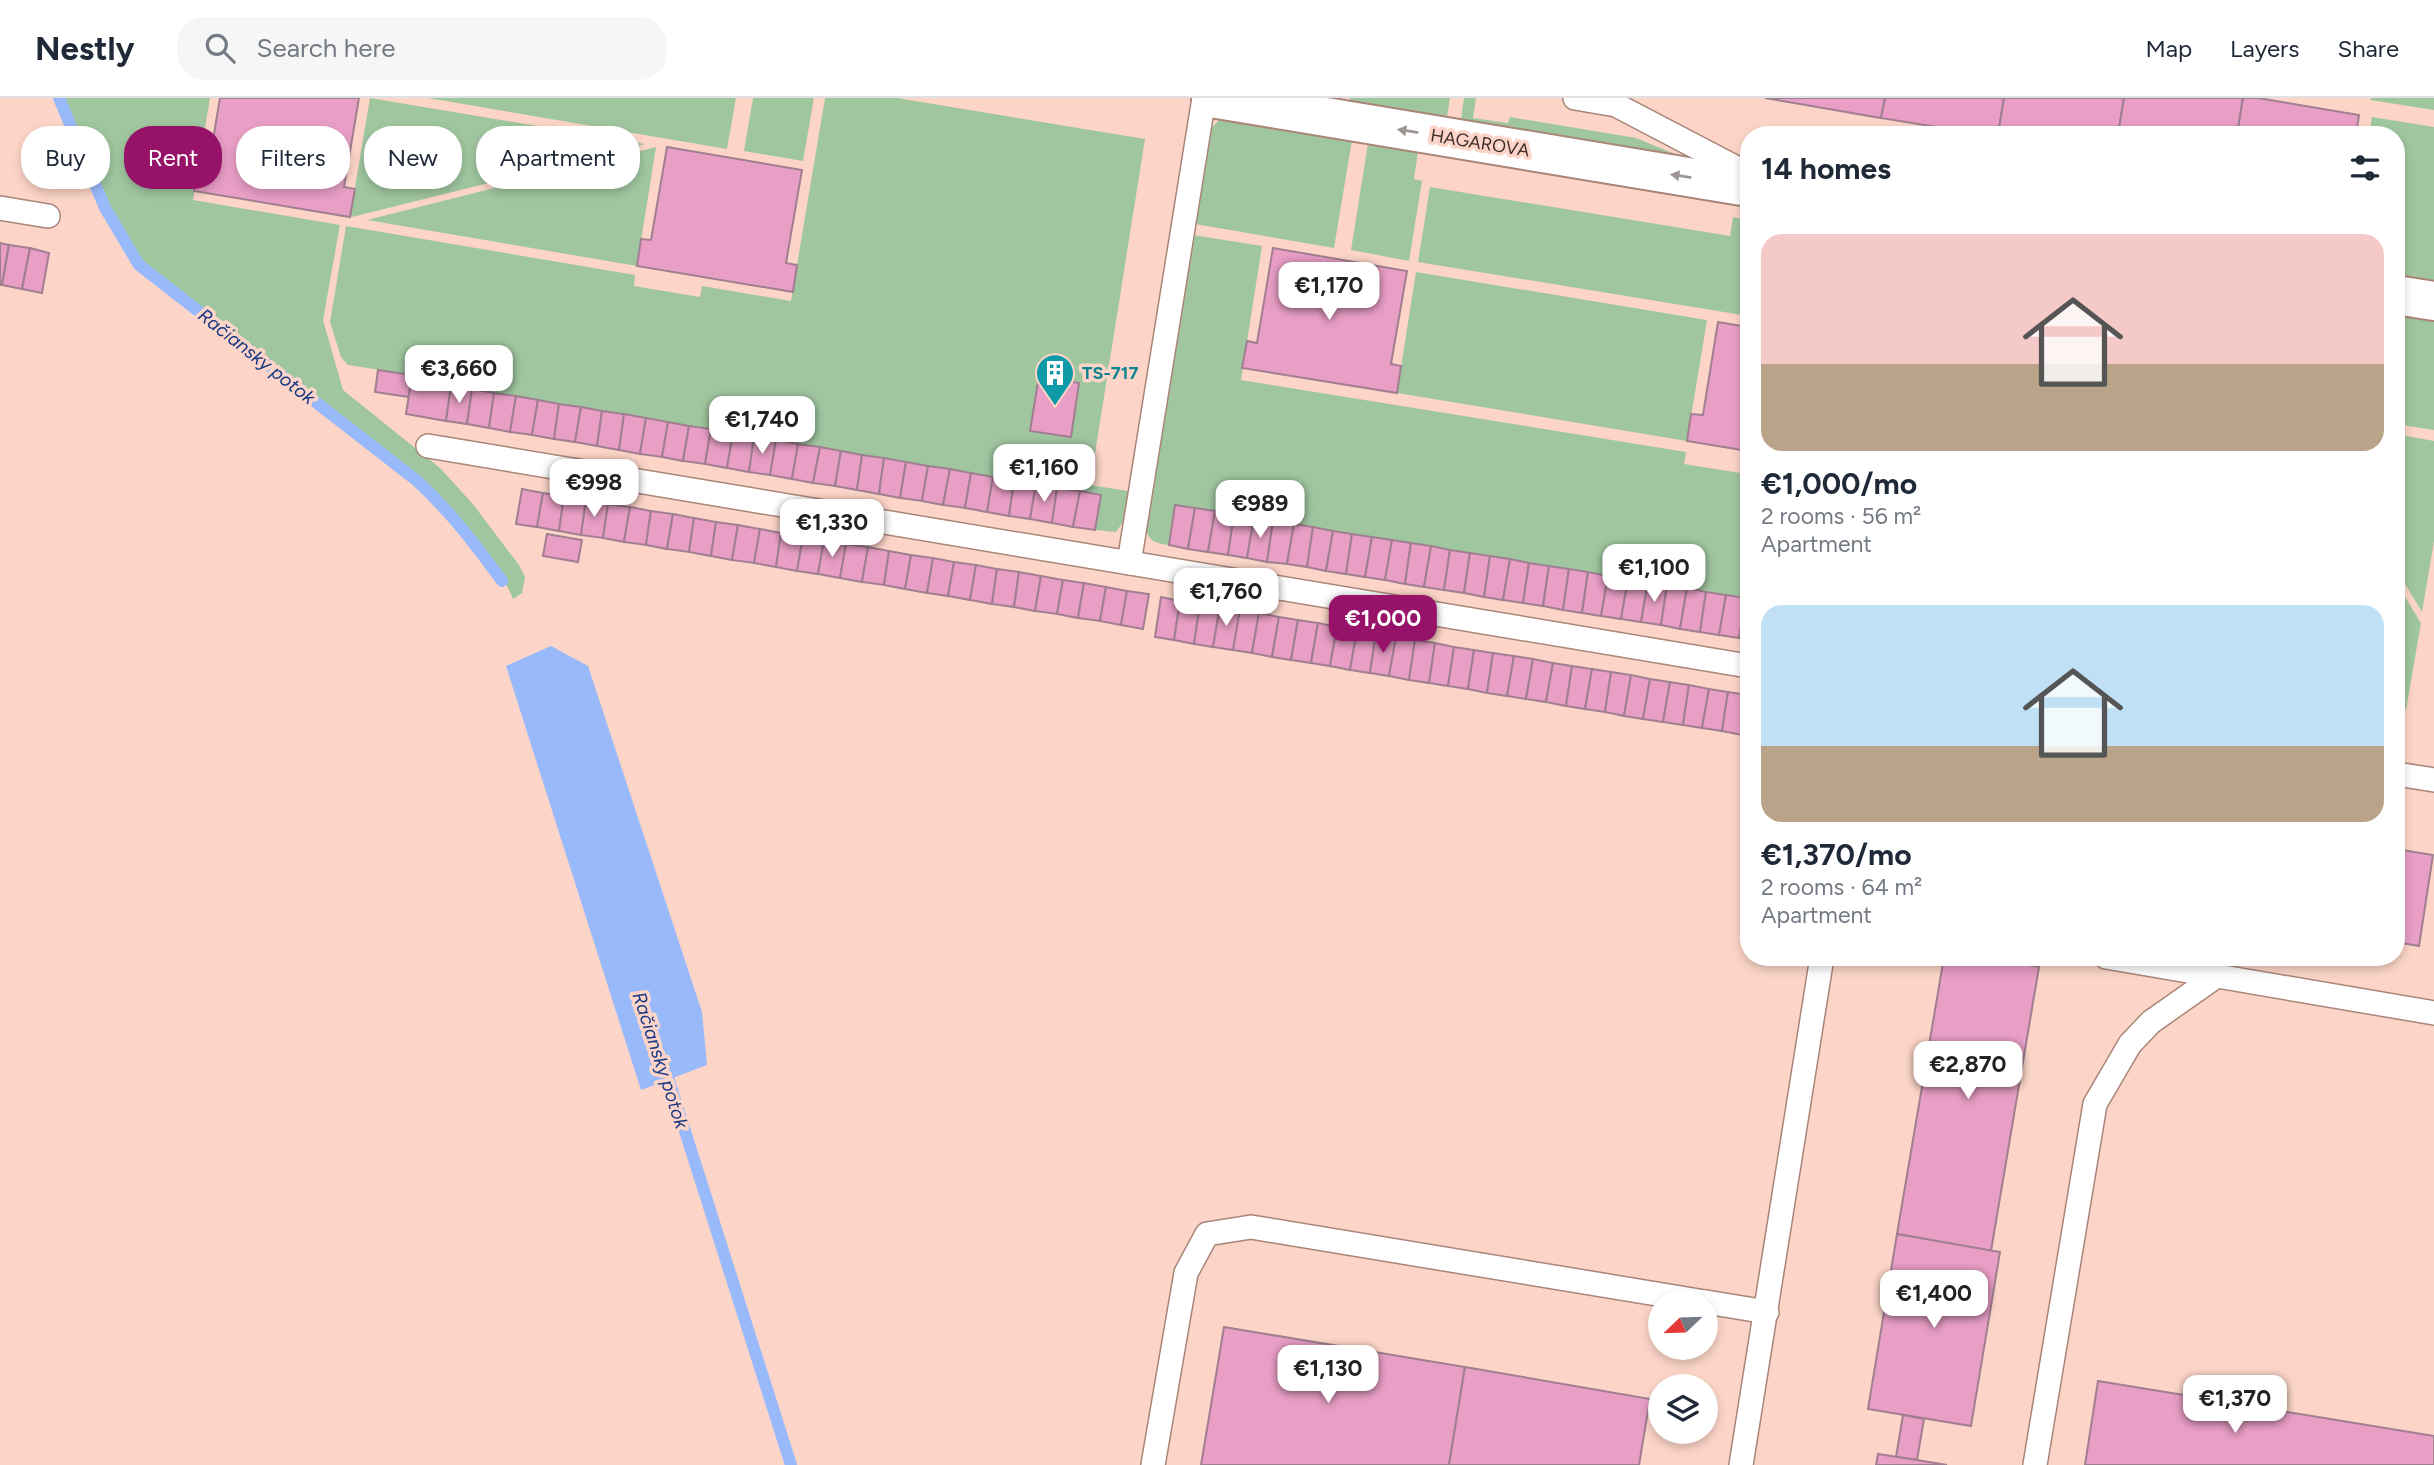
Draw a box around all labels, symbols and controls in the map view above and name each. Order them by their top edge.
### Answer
search box [177,17,667,80]
text: Nestly [35,29,135,68]
icon: search [201,29,239,67]
text: Search here [257,32,395,64]
text: Map [2145,34,2192,63]
text: Layers [2230,34,2299,63]
text: Share [2337,34,2399,63]
street label: HAGAROVA [1429,124,1531,162]
one-way arrow [1397,125,1419,136]
chip: Buy [21,126,110,189]
chip: Rent [124,126,222,189]
chip: Filters [236,126,350,189]
chip: New [364,126,462,189]
chip: Apartment [476,126,640,189]
icon: filters [2346,149,2384,187]
text: 14 homes [1761,150,1891,187]
one-way arrow [1670,170,1692,181]
pin: €1,170 [1272,262,1386,322]
text: €1,170 [1295,271,1364,299]
icon: home [2010,279,2136,405]
water label: Račiansky potok [194,304,320,410]
pin: €3,660 [402,345,516,405]
building icon: TS-717 [1034,352,1076,407]
text: €3,660 [421,354,497,382]
place label: TS-717 [1082,362,1138,384]
pin: €1,740 [705,396,819,456]
text: €1,740 [725,405,799,433]
pin: €1,160 [987,444,1101,504]
text: €1,160 [1009,453,1079,481]
pin: €998 [553,460,635,519]
text: €1,000/mo [1761,465,1917,502]
text: €998 [566,468,622,496]
pin: €989 [1219,480,1301,540]
text: €989 [1232,489,1288,517]
pin: €1,330 [775,500,889,559]
text: 2 rooms · 56 m² [1761,502,1921,530]
text: €1,330 [796,508,868,536]
text: Apartment [1761,530,1872,558]
pin: €1,100 [1597,545,1711,604]
text: €1,100 [1618,553,1690,581]
pin: €1,760 [1169,568,1283,628]
text: €1,760 [1190,577,1262,605]
pin: €1,000 [1326,596,1440,655]
text: €1,000 [1345,604,1421,632]
icon: home [2010,650,2136,776]
text: €1,370/mo [1761,836,1912,873]
text: 2 rooms · 64 m² [1761,873,1922,901]
text: Apartment [1761,901,1872,929]
water label: Račiansky potok [628,989,694,1132]
pin: €2,870 [1911,1042,2025,1101]
text: €2,870 [1930,1050,2006,1078]
pin: €1,400 [1877,1270,1991,1330]
text: €1,400 [1896,1279,1972,1307]
north arrow [1648,1290,1718,1360]
map controls [1648,1290,1718,1444]
pin: €1,130 [1271,1346,1385,1405]
text: €1,130 [1294,1354,1363,1382]
button: layers [1648,1374,1718,1444]
pin: €1,370 [2178,1376,2292,1435]
text: €1,370 [2199,1384,2271,1412]

